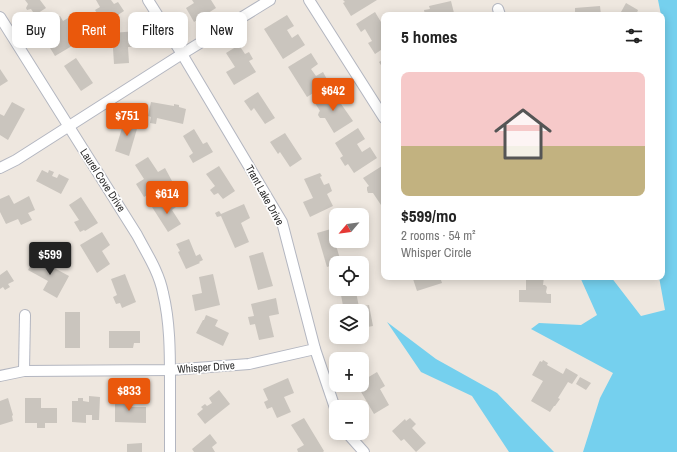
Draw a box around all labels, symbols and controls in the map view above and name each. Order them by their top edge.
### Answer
chip: Buy [12,12,60,48]
chip: Rent [68,12,120,48]
chip: Filters [128,12,188,48]
chip: New [196,12,247,48]
text: 5 homes [401,25,458,48]
icon: filters [623,25,645,47]
pin: $642 [309,78,357,112]
text: $642 [321,82,345,99]
icon: home [487,98,559,170]
pin: $751 [103,103,151,137]
text: $751 [115,107,139,124]
street label: Laurel Cove Drive [77,146,129,214]
street label: Trant Lake Drive [243,162,287,228]
pin: $614 [143,181,191,215]
text: $614 [155,185,179,202]
text: $599/mo [401,204,457,227]
north arrow [329,208,369,248]
map controls [329,208,369,440]
text: 2 rooms · 54 m² [401,227,476,244]
pin: $599 [26,242,74,276]
text: Whisper Circle [401,244,472,261]
text: $599 [38,246,62,263]
button: locate [329,256,369,296]
button: layers [329,304,369,344]
button: + [329,352,369,392]
street label: Whisper Drive [177,358,235,376]
pin: $833 [105,378,153,412]
text: $833 [117,382,141,399]
button: − [329,400,369,440]

